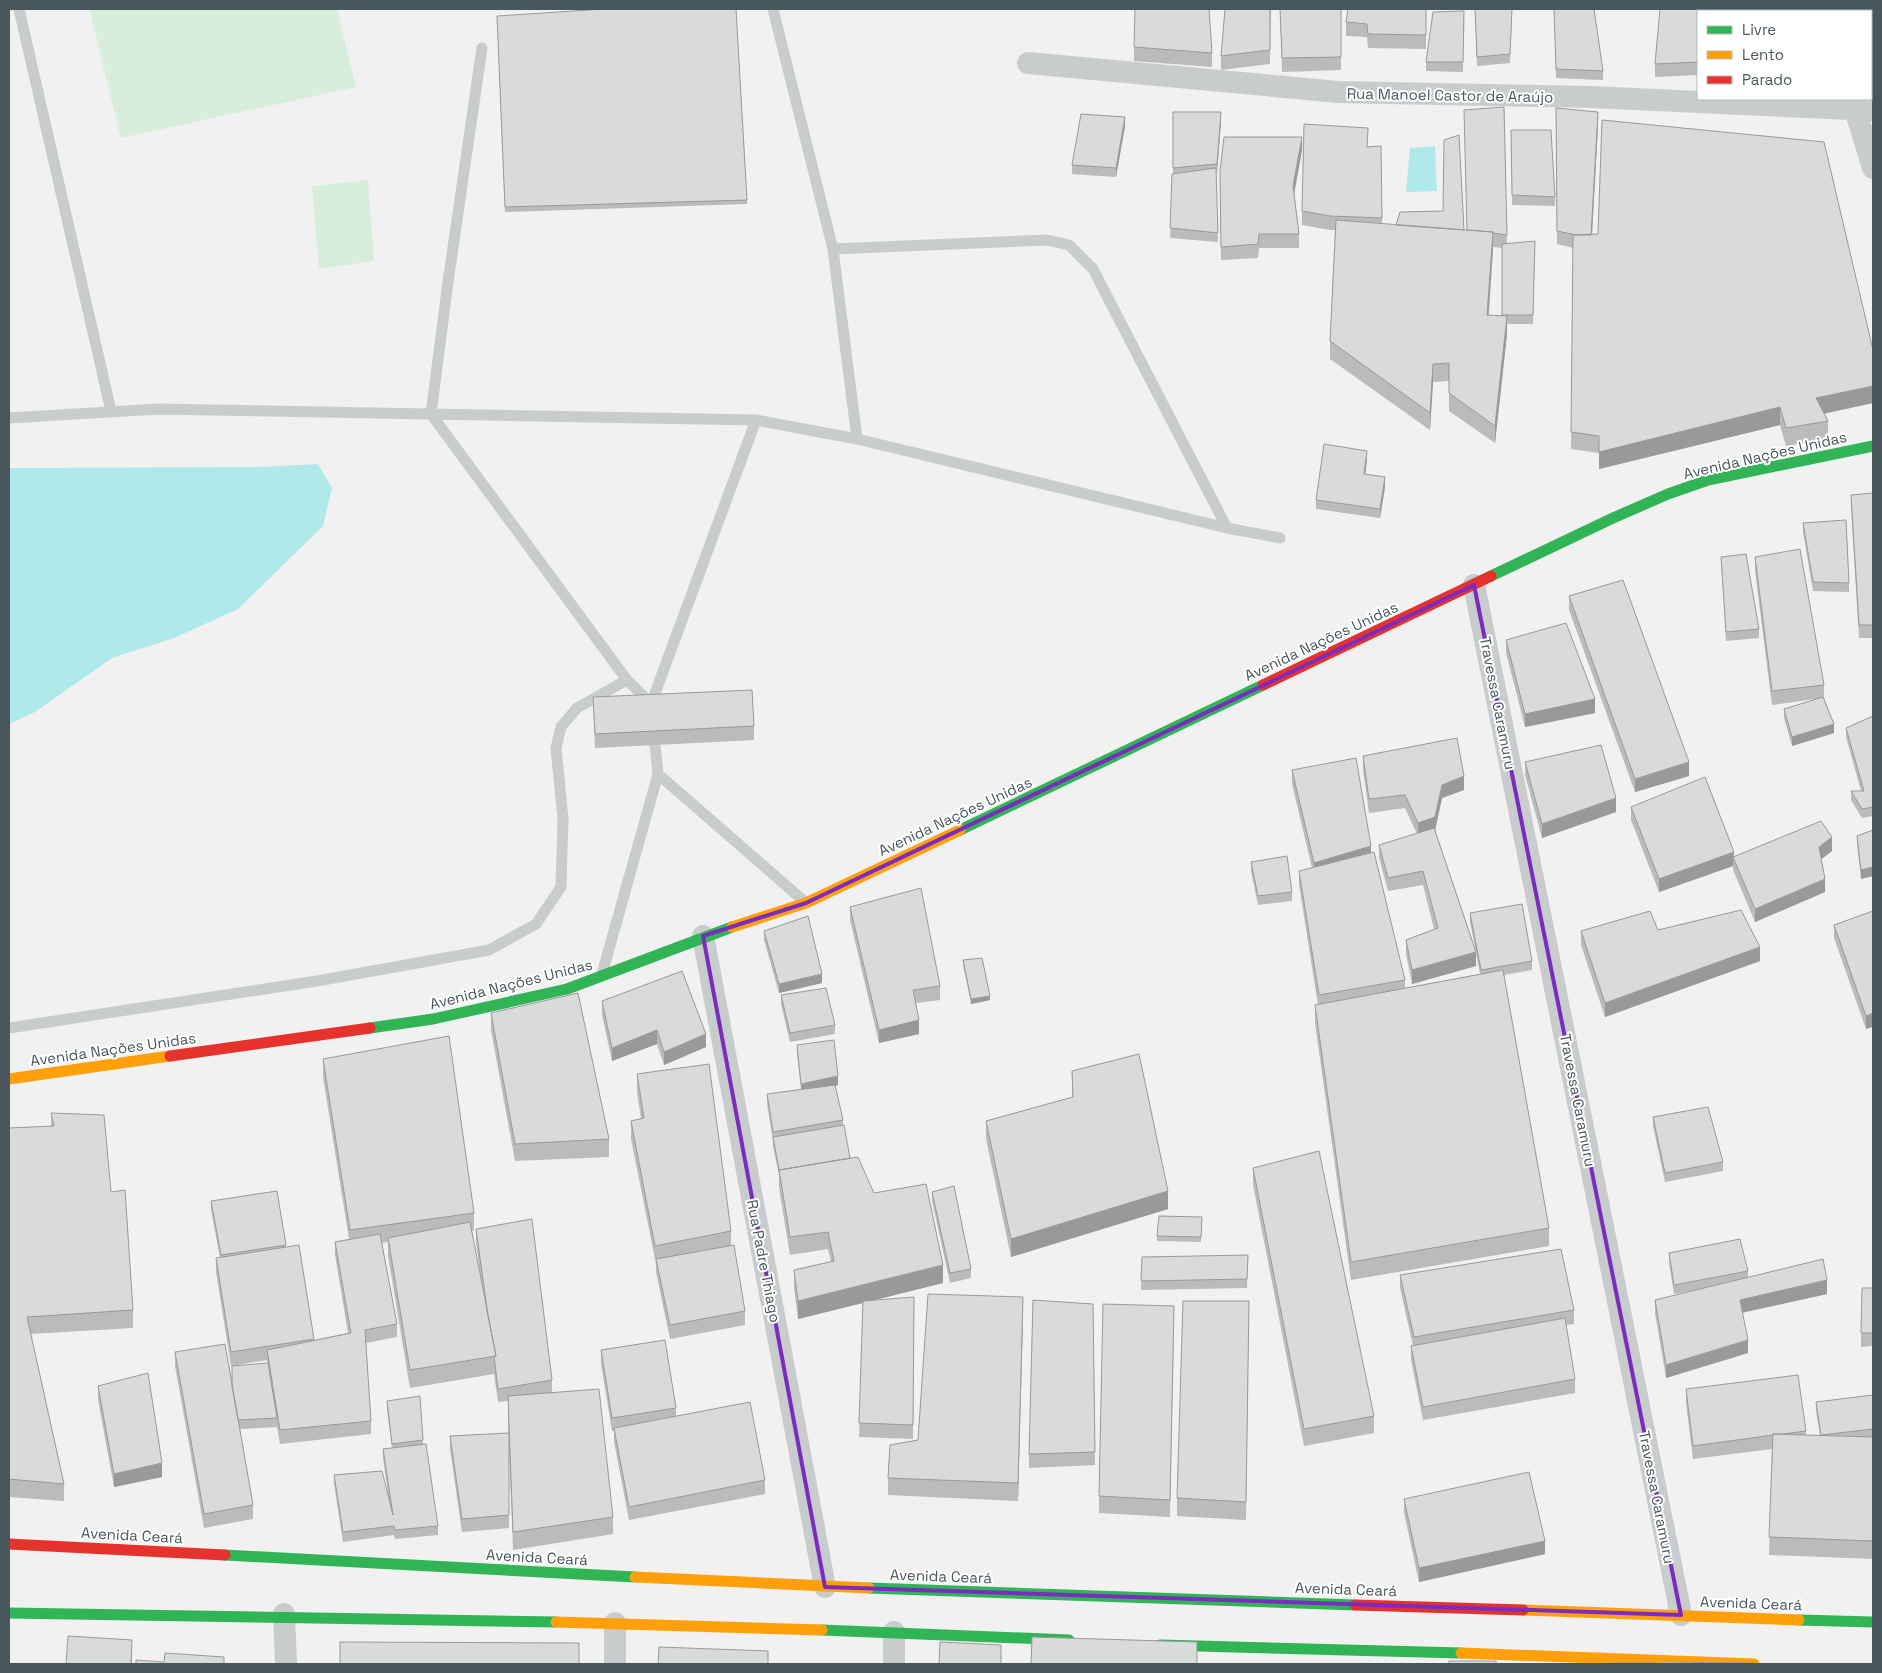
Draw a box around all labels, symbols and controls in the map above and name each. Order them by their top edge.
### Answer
legend [1697,10,1872,100]
text: Livre [1742,20,1776,39]
text: Lento [1742,45,1784,64]
text: Parado [1742,70,1792,89]
street label: Rua Manoel Castor de Araújo [1347,84,1553,106]
street label: Avenida Nações Unidas [1681,427,1849,483]
street label: Avenida Nações Unidas [1241,597,1401,685]
street label: Travessa Caramuru [1476,635,1520,771]
street label: Avenida Nações Unidas [875,772,1035,860]
street label: Avenida Nações Unidas [428,955,594,1013]
street label: Avenida Nações Unidas [29,1028,197,1070]
street label: Travessa Caramuru [1556,1032,1600,1168]
street label: Rua Padre Thiago [743,1198,785,1324]
street label: Travessa Caramuru [1635,1429,1679,1565]
street label: Avenida Ceará [81,1523,184,1547]
street label: Avenida Ceará [486,1545,589,1569]
street label: Avenida Ceará [890,1565,993,1587]
street label: Avenida Ceará [1295,1578,1398,1600]
street label: Avenida Ceará [1700,1592,1803,1614]

